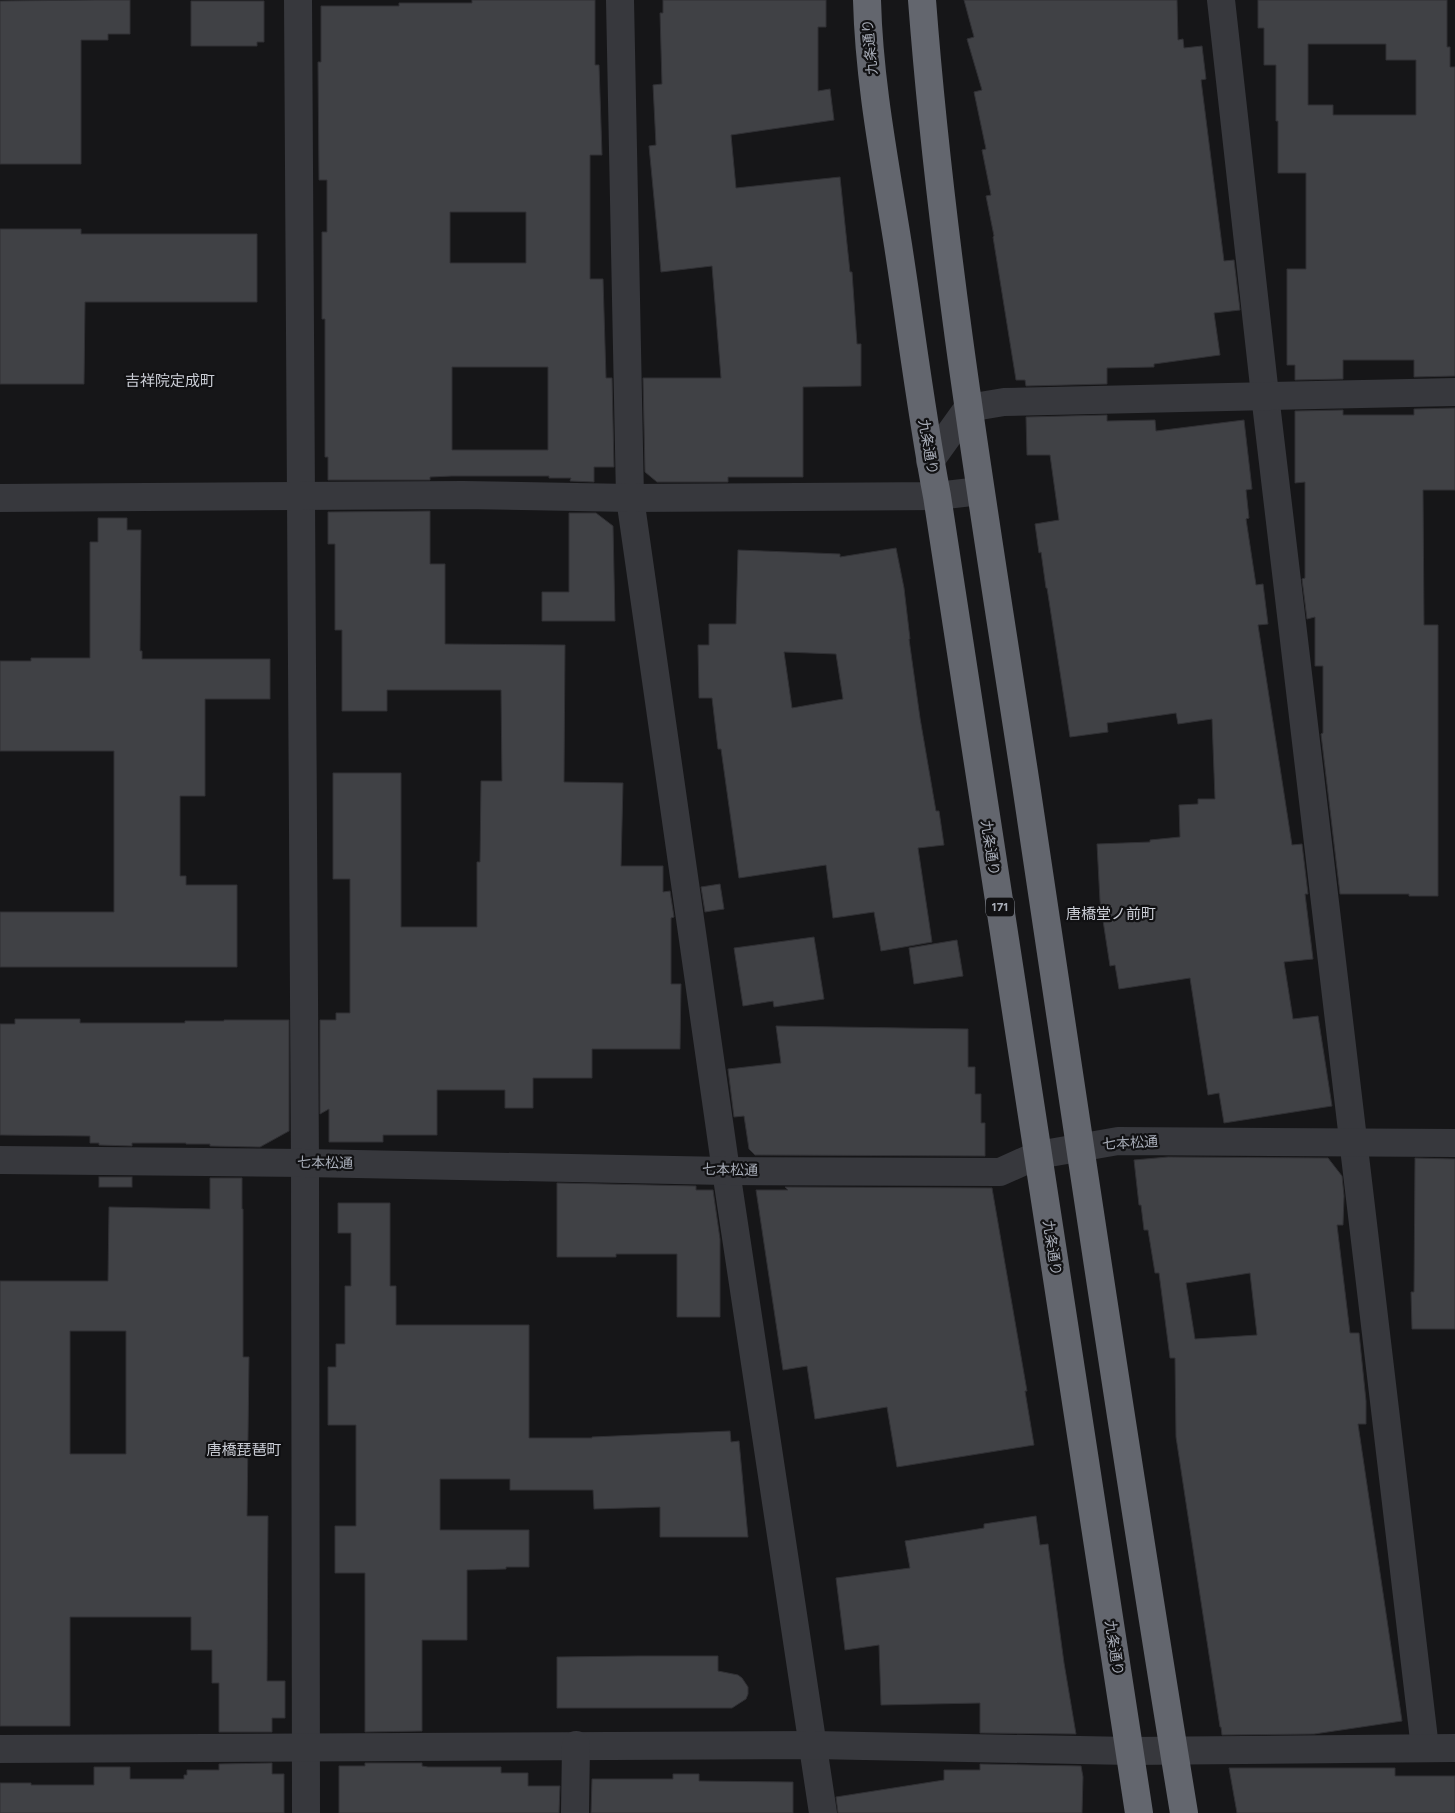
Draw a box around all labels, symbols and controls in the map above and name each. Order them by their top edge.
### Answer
street label: 九条通り [859,18,881,76]
district label: 吉祥院定成町 [125,372,215,390]
street label: 九条通り [915,418,941,476]
street label: 九条通り [977,819,1003,877]
road number: 171 [986,898,1014,916]
district label: 唐橋堂ノ前町 [1066,905,1156,923]
street label: 七本松通 [1102,1133,1158,1153]
street label: 七本松通 [297,1154,353,1172]
street label: 七本松通 [702,1161,758,1179]
street label: 九条通り [1039,1219,1065,1277]
district label: 唐橋琵琶町 [206,1441,282,1459]
street label: 九条通り [1101,1619,1127,1677]

